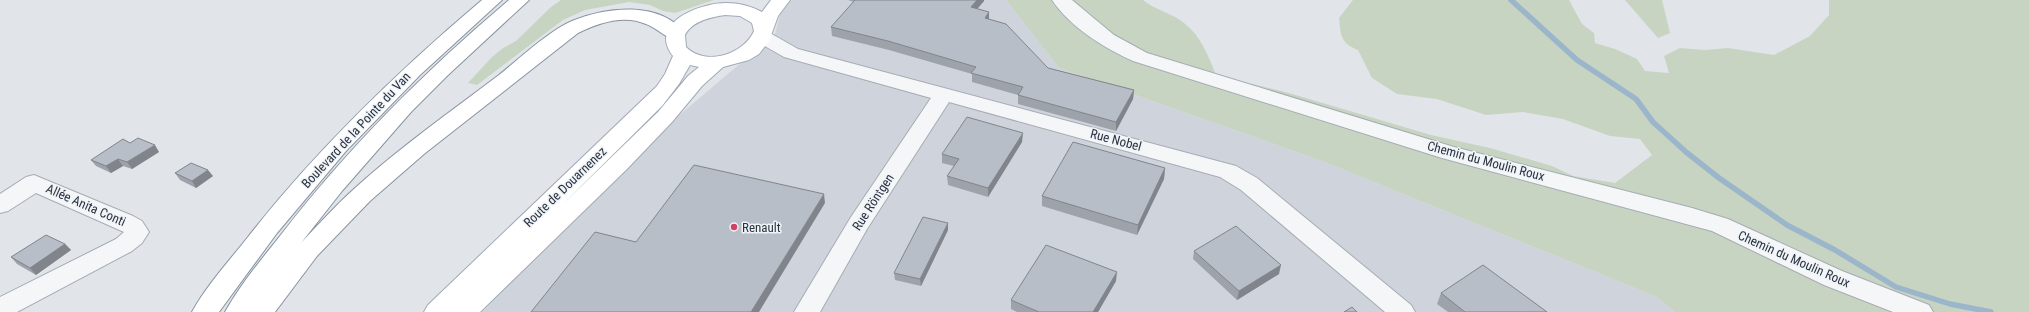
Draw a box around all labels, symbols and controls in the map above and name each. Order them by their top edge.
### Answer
street label: Boulevard de la Pointe du Van [298,69,414,191]
street label: Rue Nobel [1089,126,1143,154]
street label: Chemin du Moulin Roux [1426,138,1547,184]
street label: Route de Douarnenez [521,144,610,230]
street label: Rue Röntgen [849,171,897,233]
street label: Allée Anita Conti [44,181,128,229]
place label: Renault [742,220,781,235]
marker: Renault [729,222,739,232]
street label: Chemin du Moulin Roux [1736,228,1852,291]

